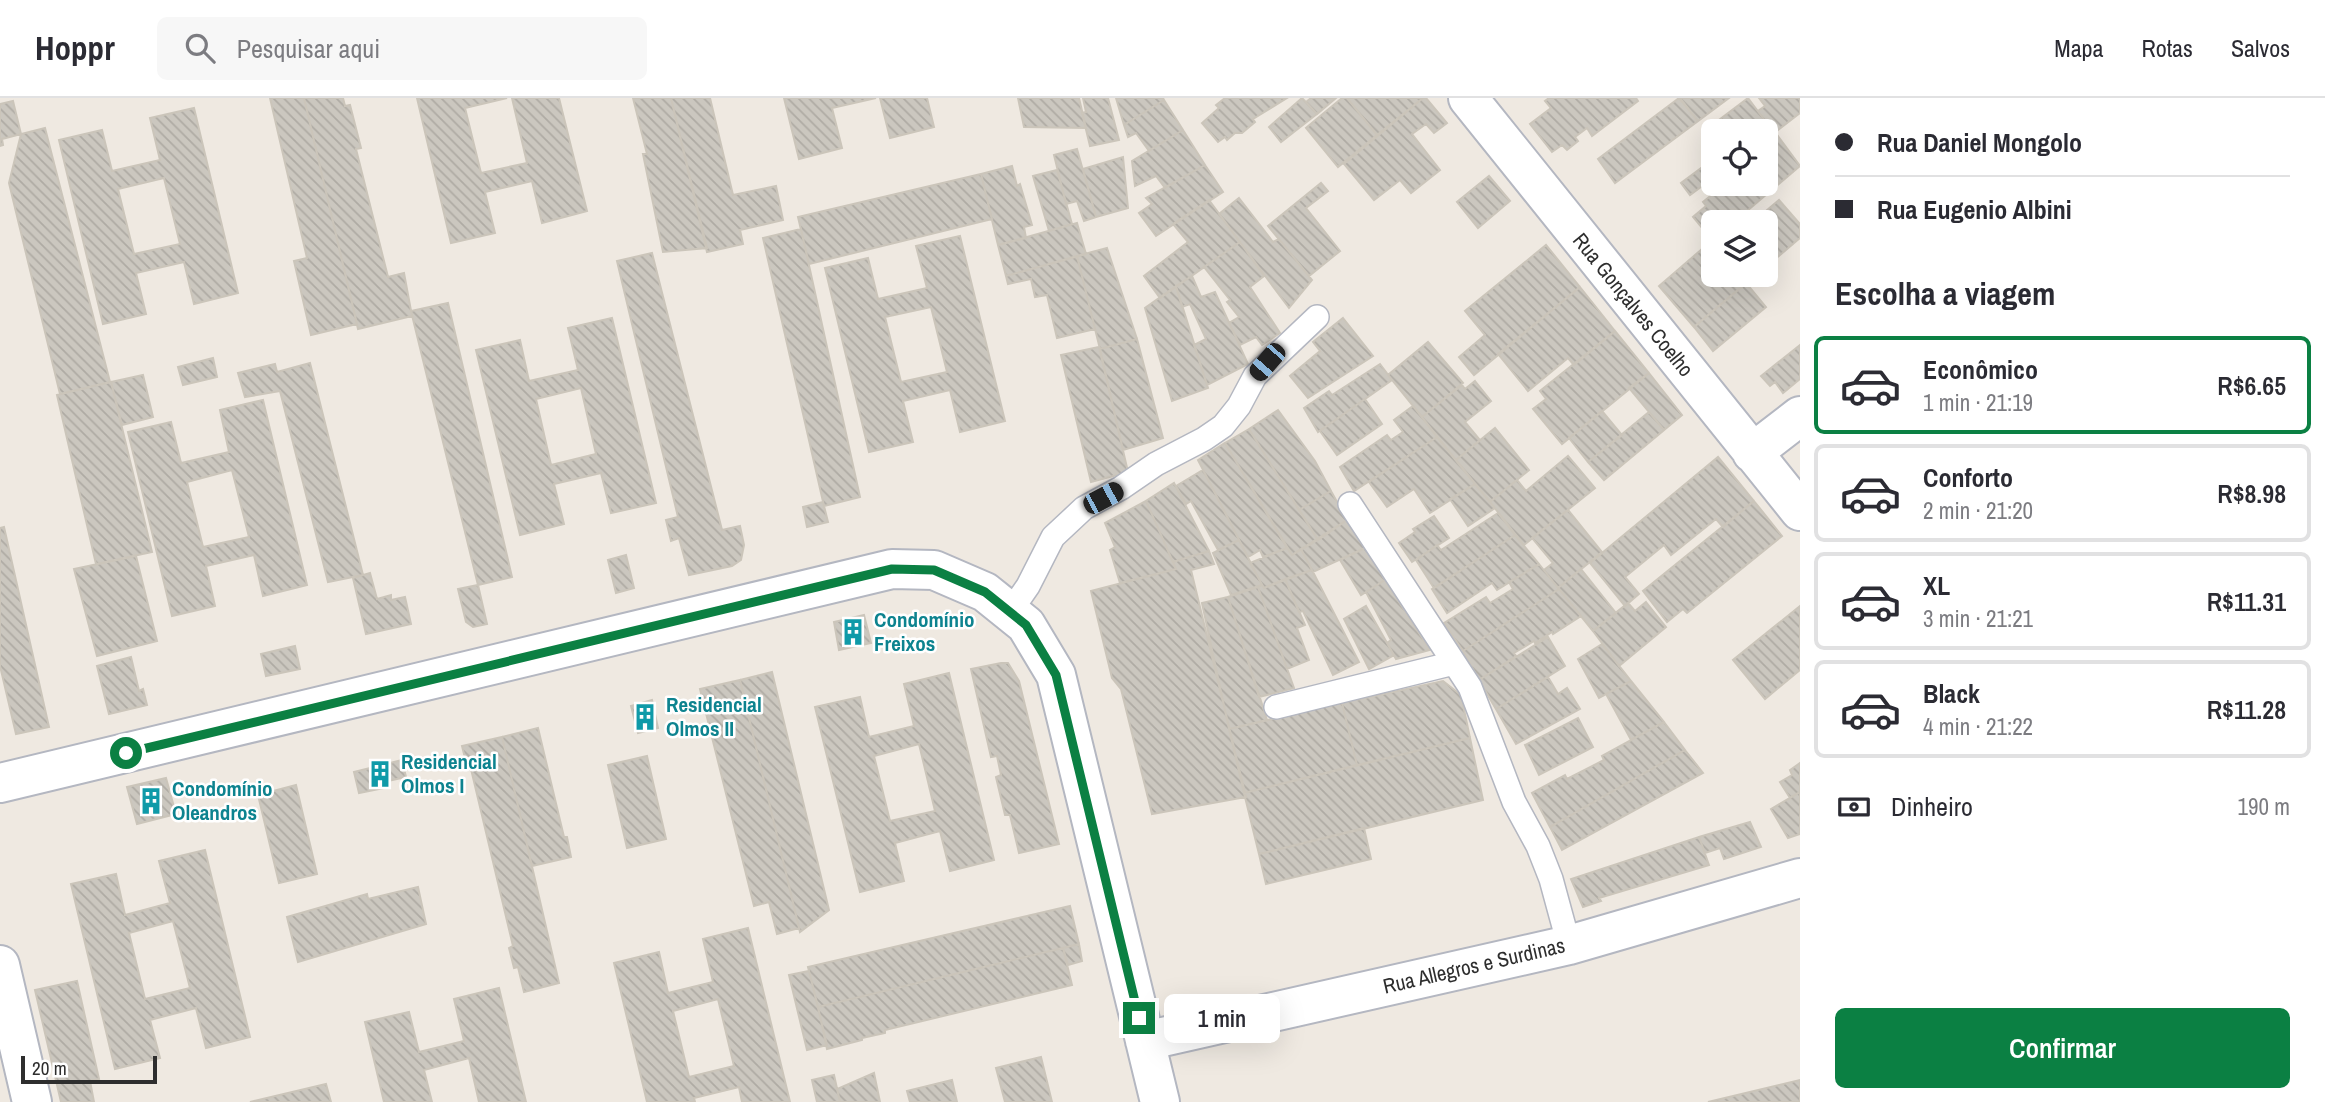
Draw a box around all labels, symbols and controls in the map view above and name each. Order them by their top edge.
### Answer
search box [157,17,647,80]
text: Hoppr [35,26,115,70]
icon: search [181,29,219,67]
text: Pesquisar aqui [237,31,380,66]
text: Mapa [2054,32,2104,64]
text: Rotas [2142,32,2193,64]
text: Salvos [2231,32,2290,64]
map controls [1701,119,1778,287]
button: locate [1701,119,1778,196]
text: Rua Daniel Mongolo [1877,125,2082,160]
text: Rua Eugenio Albini [1877,192,2072,227]
button: layers [1701,210,1778,287]
street label: Rua Gonçalves Coelho [1566,227,1700,383]
text: Escolha a viagem [1835,272,2055,315]
car [1246,339,1289,385]
text: Econômico [1923,352,2038,387]
icon: car [1839,354,1902,417]
text: R$6.65 [2217,368,2286,403]
text: 1 min · 21:19 [1923,387,2033,418]
text: Conforto [1923,460,2013,495]
icon: car [1839,462,1902,525]
text: R$8.98 [2217,476,2286,511]
car [1080,479,1127,517]
text: 2 min · 21:20 [1923,495,2033,526]
text: XL [1923,568,1950,603]
icon: car [1839,570,1902,633]
text: R$11.31 [2207,584,2286,619]
text: 3 min · 21:21 [1923,603,2033,634]
place label: Condomínio Freixos [874,605,974,658]
building icon: Condomínio Freixos [838,617,868,647]
text: Black [1923,676,1980,711]
icon: car [1839,678,1902,741]
place label: Residencial Olmos II [666,690,762,743]
text: R$11.28 [2207,692,2286,727]
building icon: Residencial Olmos II [630,702,660,732]
text: 4 min · 21:22 [1923,711,2033,742]
route start [110,737,142,769]
place label: Residencial Olmos I [401,747,497,800]
building icon: Residencial Olmos I [365,759,395,789]
place label: Condomínio Oleandros [172,774,272,827]
building icon: Condomínio Oleandros [136,786,166,816]
icon: cash [1835,788,1873,826]
text: Dinheiro [1891,789,1973,824]
text: 190 m [2238,791,2290,822]
street label: Rua Allegros e Surdinas [1380,930,1568,1001]
callout: 1 min [1164,993,1279,1042]
route end [1123,1002,1155,1034]
text: 1 min [1198,1003,1246,1034]
button: Confirmar [1835,1008,2290,1088]
scale bar [21,1053,158,1085]
text: 20 m [32,1055,67,1081]

